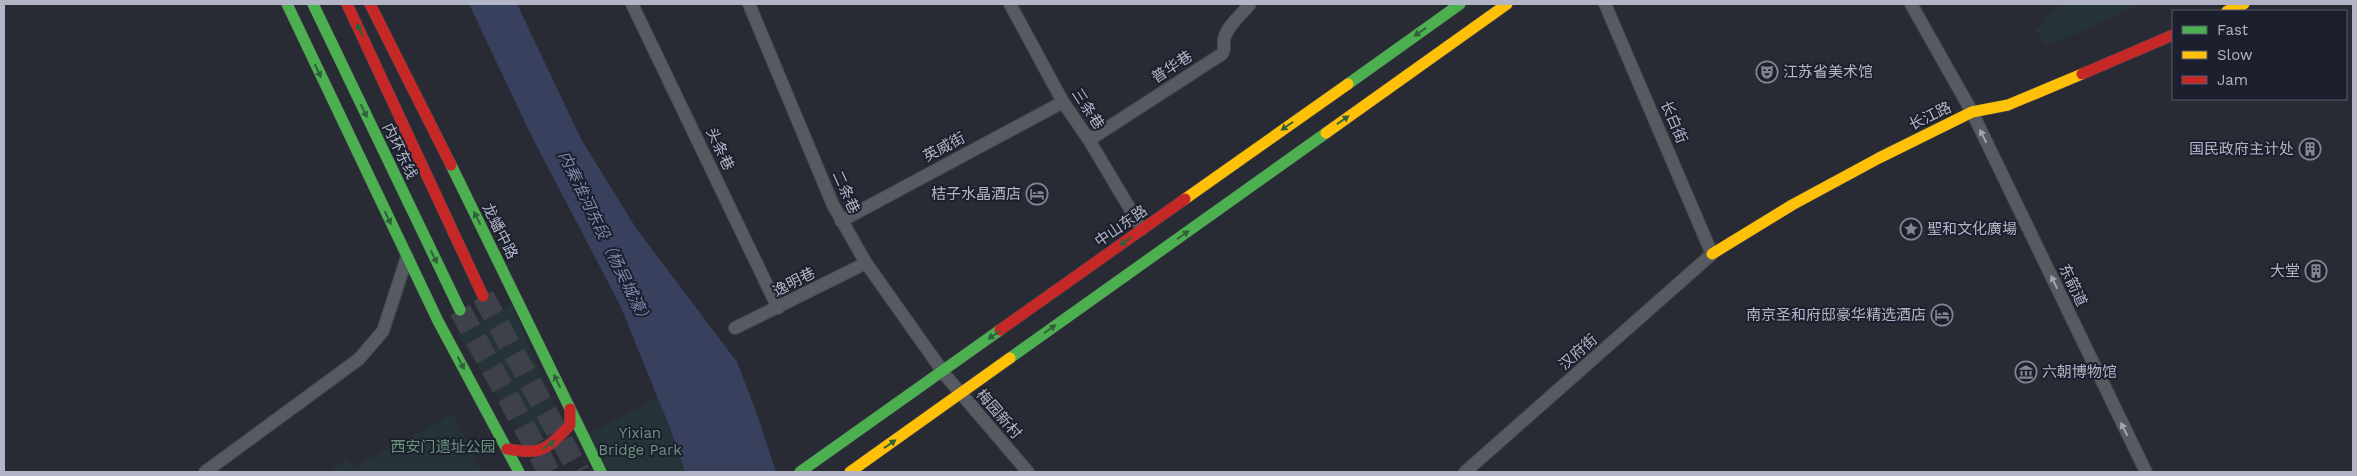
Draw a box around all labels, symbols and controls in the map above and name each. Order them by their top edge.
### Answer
legend [2172,10,2347,100]
text: Fast [2217,21,2249,39]
one-way arrow [355,23,363,37]
one-way arrow [1413,27,1427,37]
text: Slow [2217,46,2253,64]
street label: 普华巷 [1148,47,1196,87]
theatre icon: 江苏省美术馆 [1755,60,1779,84]
place label: 江苏省美术馆 [1783,63,1873,81]
one-way arrow [314,64,322,78]
text: Jam [2217,71,2248,89]
street label: 三条巷 [1068,85,1108,133]
street label: 长白街 [1657,98,1691,146]
street label: 长江路 [1906,98,1954,134]
one-way arrow [360,104,368,118]
one-way arrow [1337,115,1350,125]
street label: 内环东线 [379,120,421,182]
one-way arrow [1280,121,1294,131]
street label: 头条巷 [702,125,738,173]
street label: 英威街 [920,128,968,166]
one-way arrow [1979,129,1987,143]
building icon: 国民政府主计处 [2298,137,2322,161]
place label: 国民政府主计处 [2189,140,2294,158]
water label: 内秦淮河东段（杨吴城濠） [554,148,656,328]
street label: 二条巷 [829,168,863,216]
hotel icon: 桔子水晶酒店 [1025,182,1049,206]
place label: 桔子水晶酒店 [931,185,1021,203]
street label: 龙蟠中路 [478,200,522,262]
street label: 中山东路 [1091,201,1151,251]
one-way arrow [385,211,393,225]
one-way arrow [473,211,481,225]
place icon: 聖和文化廣場 [1899,217,1923,241]
place label: 聖和文化廣場 [1927,220,2017,238]
one-way arrow [1176,230,1190,240]
one-way arrow [1120,235,1133,245]
one-way arrow [430,250,438,264]
building icon: 大堂 [2304,259,2328,283]
street label: 东箭道 [2055,261,2091,309]
place label: 大堂 [2270,262,2300,280]
street label: 逸明巷 [770,264,818,300]
one-way arrow [2049,275,2057,289]
hotel icon: 南京圣和府邸豪华精选酒店 [1930,303,1954,327]
place label: 南京圣和府邸豪华精选酒店 [1746,306,1926,324]
one-way arrow [1043,324,1057,334]
one-way arrow [987,330,1001,340]
street label: 汉府街 [1555,330,1601,374]
one-way arrow [457,356,465,370]
museum icon: 六朝博物馆 [2014,360,2038,384]
place label: 六朝博物馆 [2042,363,2117,381]
one-way arrow [553,374,561,388]
street label: 梅园新村 [973,385,1025,443]
one-way arrow [2120,421,2128,436]
park label: Yixian Bridge Park [598,424,682,459]
park label: 西安门遗址公园 [390,438,496,456]
one-way arrow [883,439,896,449]
one-way arrow [543,440,556,450]

